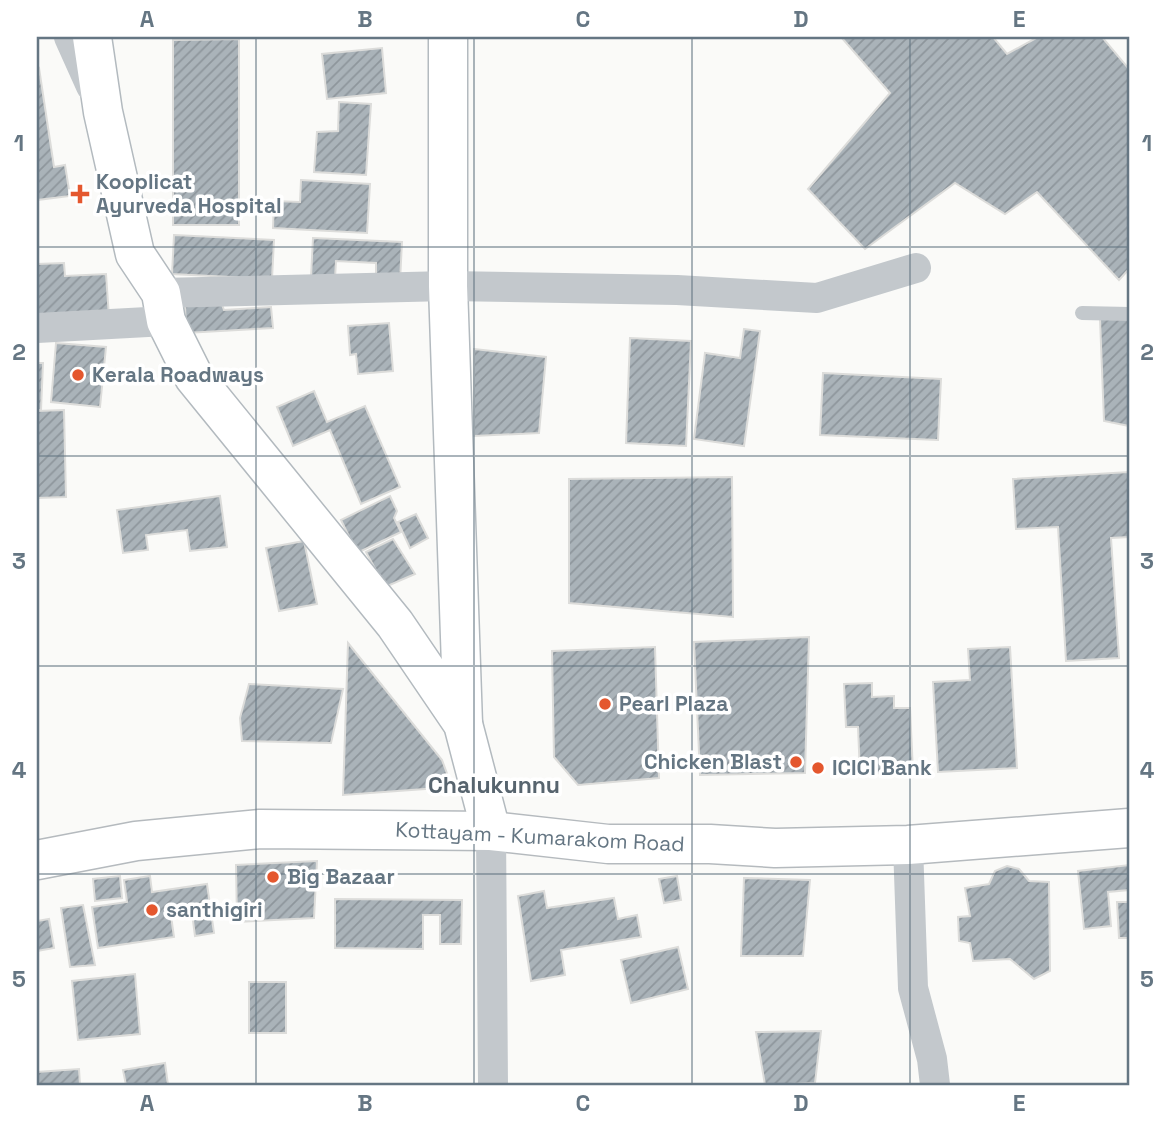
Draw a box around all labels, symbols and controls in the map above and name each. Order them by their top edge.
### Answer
text: A [140,4,155,34]
text: B [357,4,373,34]
text: C [576,4,590,34]
text: D [793,4,809,34]
text: E [1013,4,1025,34]
text: 1 [14,128,24,158]
text: 1 [1142,128,1152,158]
place label: Kooplicat Ayurveda Hospital [96,168,282,219]
marker: Kooplicat Ayurveda Hospital [70,184,90,204]
text: 2 [12,337,26,367]
text: 2 [1140,337,1154,367]
place label: Kerala Roadways [92,361,264,388]
marker: Kerala Roadways [70,367,86,383]
text: 3 [12,546,26,576]
text: 3 [1140,546,1154,576]
place label: Pearl Plaza [619,690,728,717]
marker: Pearl Plaza [597,696,613,712]
place label: Chicken Blast [644,748,782,775]
marker: Chicken Blast [788,754,804,770]
place label: ICICI Bank [832,754,932,781]
text: 4 [12,755,27,785]
text: 4 [1140,755,1155,785]
marker: ICICI Bank [810,760,826,776]
district label: Chalukunnu [428,770,560,800]
street label: Kottayam - Kumarakom Road [395,815,685,858]
place label: Big Bazaar [287,863,395,890]
marker: Big Bazaar [265,869,281,885]
place label: santhigiri [166,896,263,923]
marker: santhigiri [144,902,160,918]
text: 5 [12,964,26,994]
text: 5 [1140,964,1154,994]
text: A [140,1088,155,1118]
text: B [357,1088,373,1118]
text: C [576,1088,590,1118]
text: D [793,1088,809,1118]
text: E [1013,1088,1025,1118]

